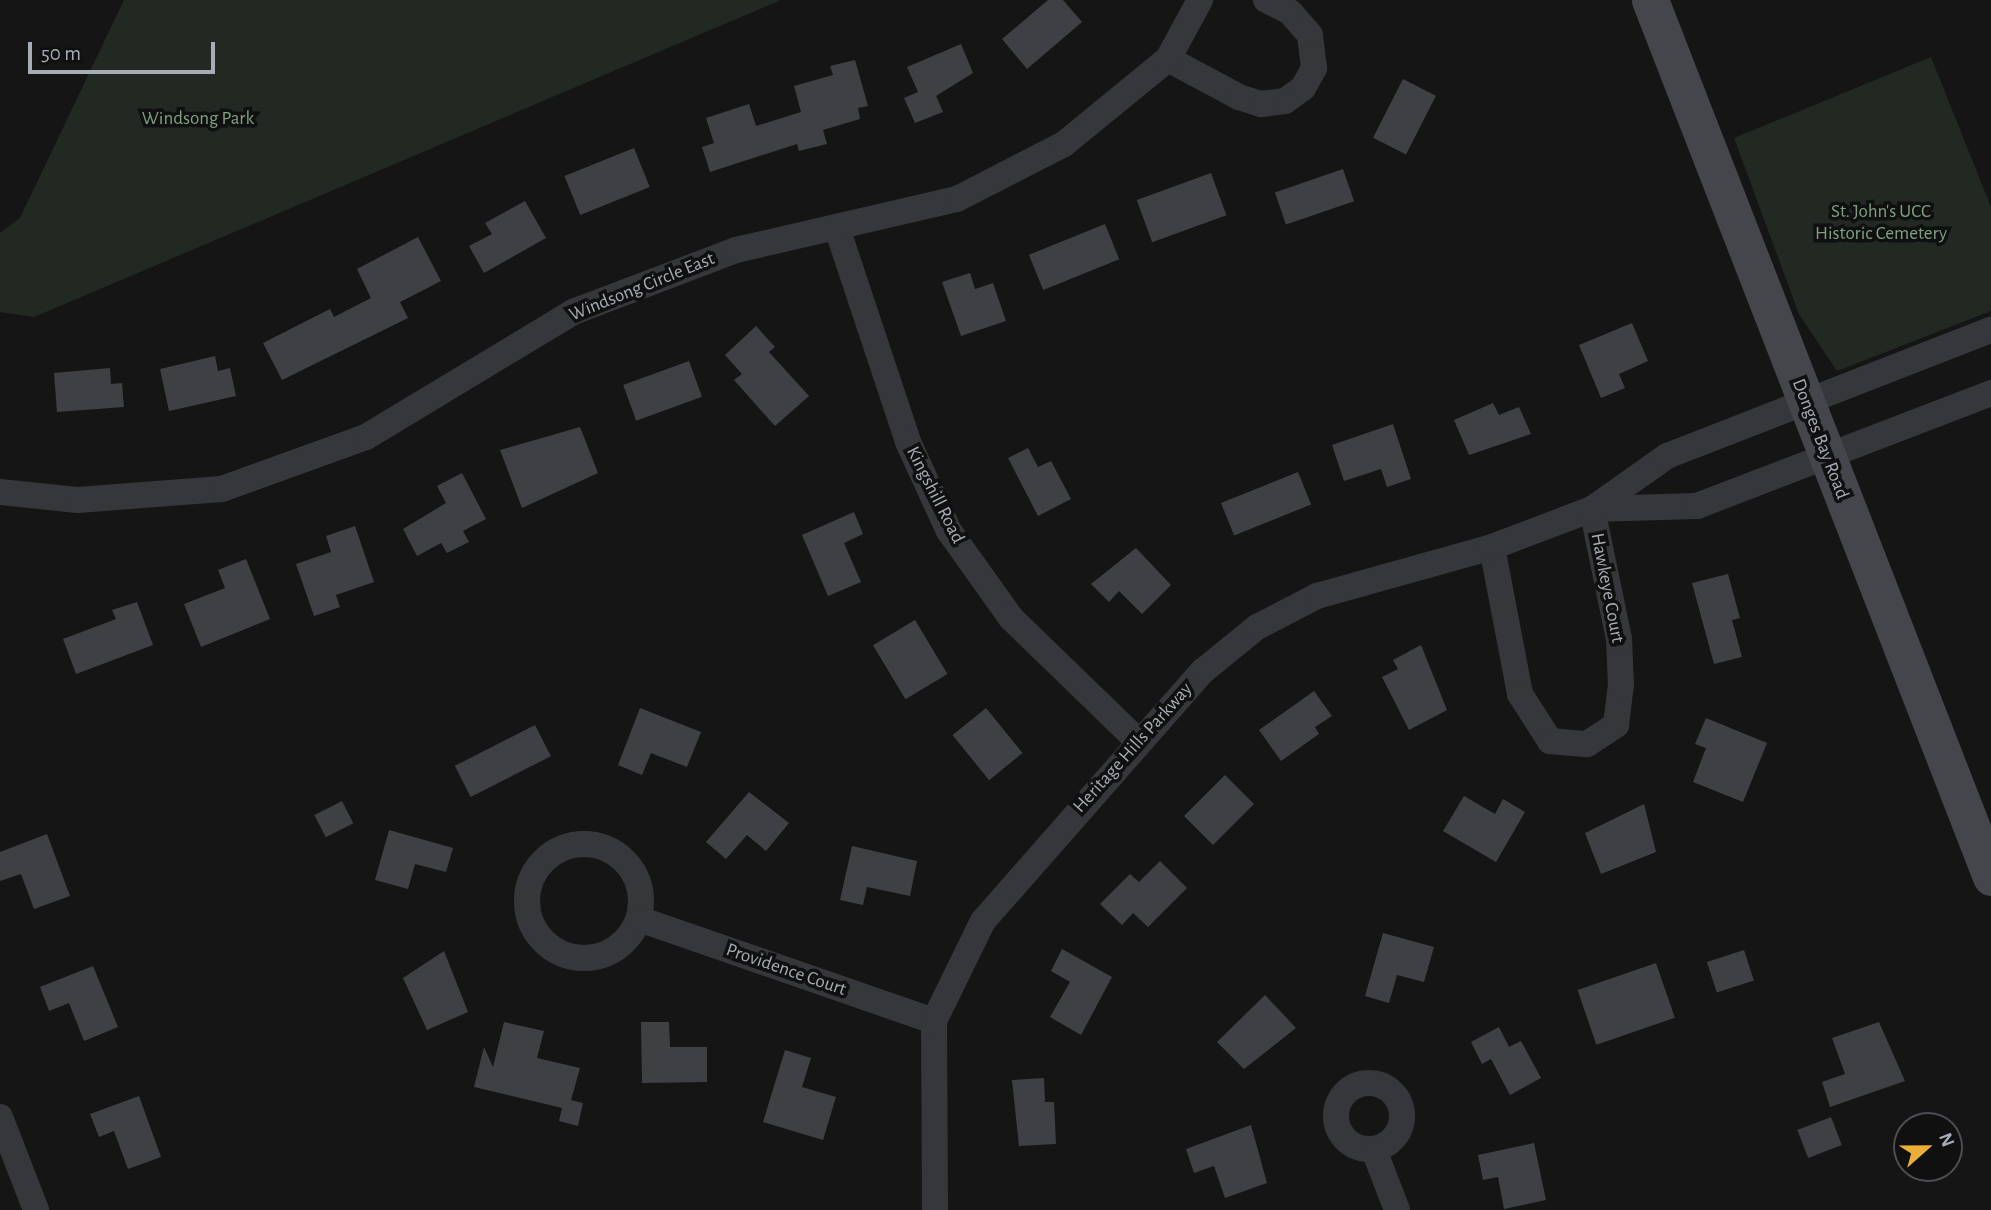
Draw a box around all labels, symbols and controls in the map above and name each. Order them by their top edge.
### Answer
scale bar [32,28,219,72]
text: 50 m [41,43,81,64]
park label: Windsong Park [142,108,254,130]
park label: St. John's UCC Historic Cemetery [1815,201,1947,245]
street label: Windsong Circle East [566,247,718,327]
street label: Donges Bay Road [1787,376,1853,502]
street label: Kingshill Road [901,443,969,547]
street label: Hawkeye Court [1585,531,1629,645]
street label: Heritage Hills Parkway [1069,678,1197,818]
street label: Providence Court [723,939,849,1001]
north arrow [1893,1112,1963,1182]
text: N [1935,1130,1957,1150]

